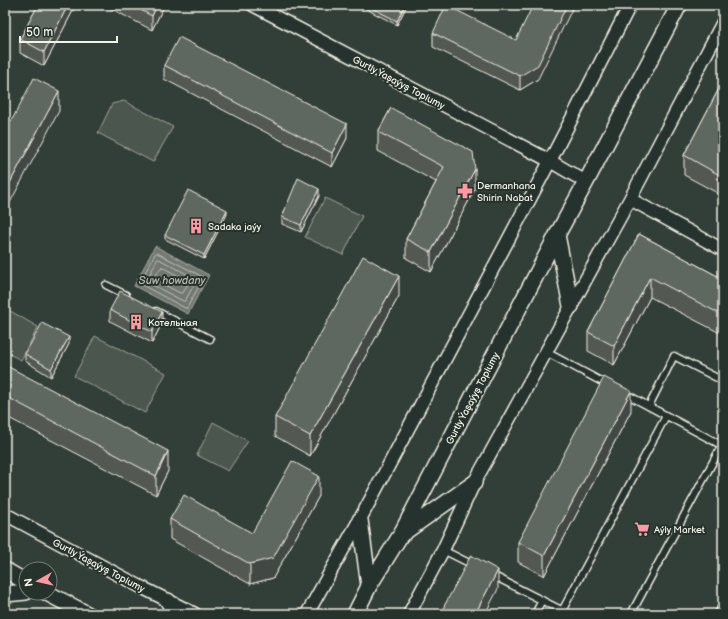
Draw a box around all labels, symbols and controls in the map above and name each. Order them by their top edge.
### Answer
scale bar [20,18,117,44]
text: 50 m [26,25,53,40]
street label: Gurtly Ýaşaýyş Toplumy [350,53,447,112]
place label: Dermanhana Shirin Nabat [477,180,536,204]
pharmacy icon: Dermanhana Shirin Nabat [456,182,474,200]
building icon: Sadaka jaýy [187,217,205,235]
place label: Sadaka jaýy [208,221,262,233]
water label: Suw howdany [139,274,207,287]
building icon: Котельная [127,313,145,331]
place label: Котельная [148,317,198,329]
street label: Gurtly Ýaşaýyş Toplumy [443,350,502,447]
supermarket icon: Aýly Market [633,520,651,538]
place label: Aýly Market [654,524,705,536]
street label: Gurtly Ýaşaýyş Toplumy [50,536,147,595]
north arrow [18,561,58,601]
text: N [22,577,36,587]

